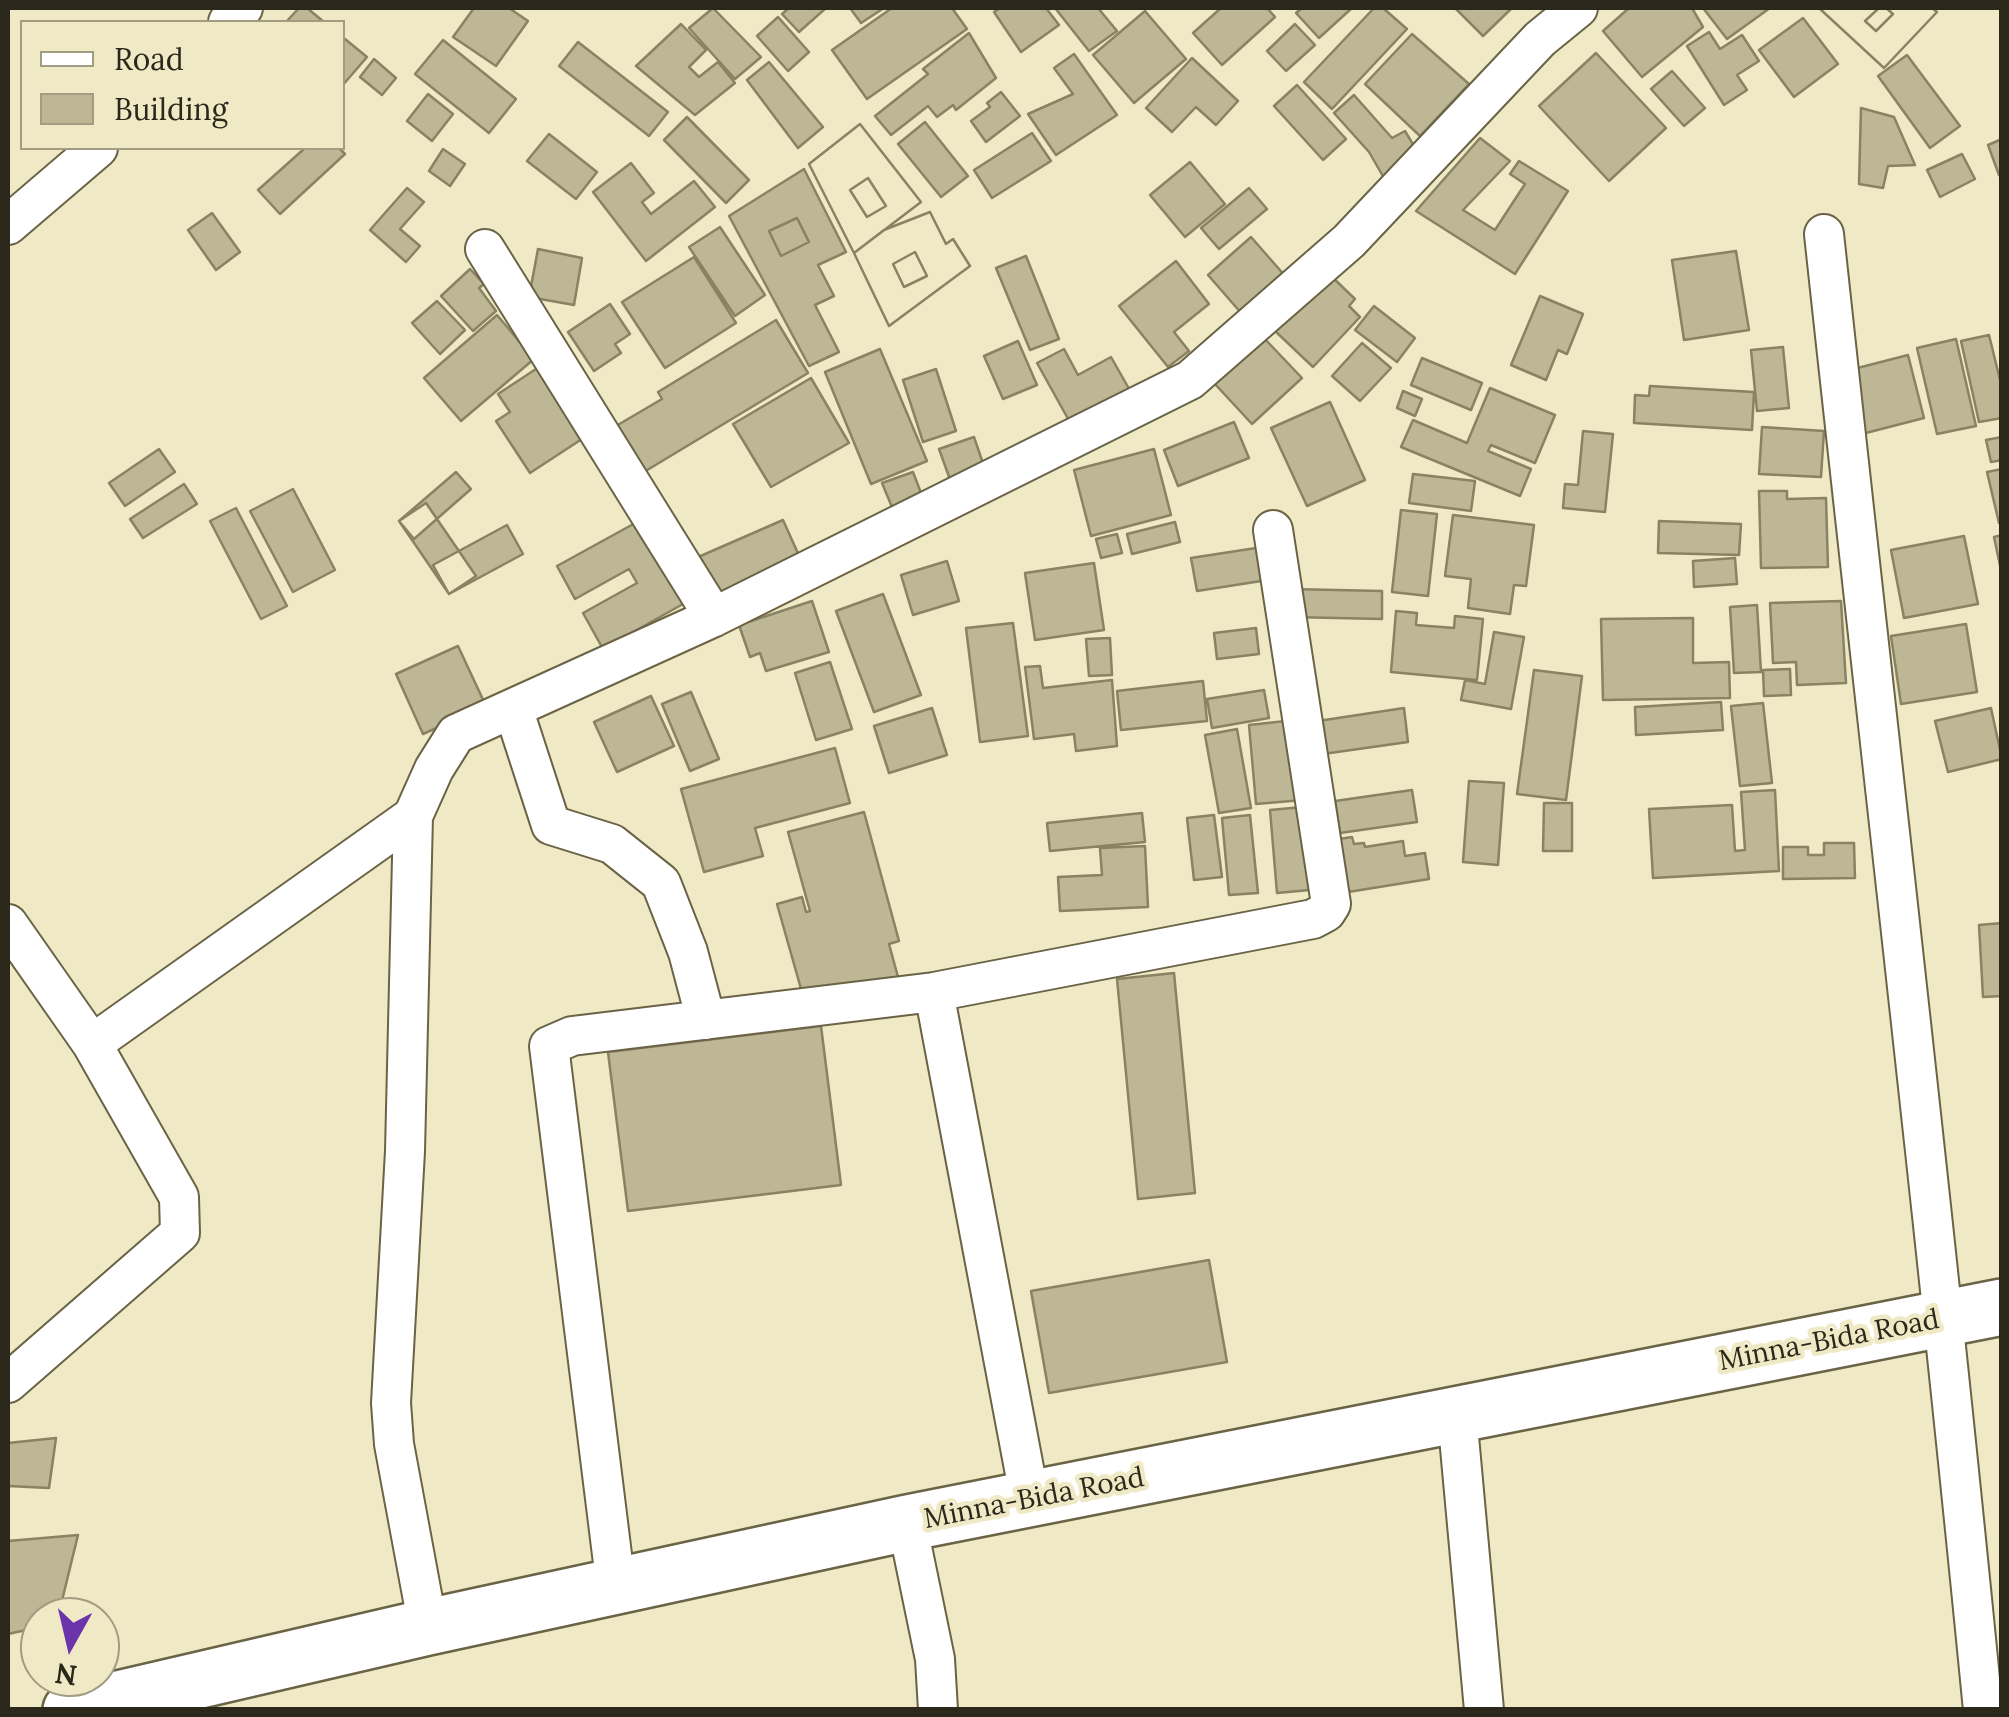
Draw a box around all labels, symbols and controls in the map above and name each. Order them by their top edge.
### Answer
legend [20,20,345,150]
text: Road [114,40,184,78]
text: Building [114,90,228,128]
street label: Minna-Bida Road [1716,1303,1942,1379]
street label: Minna-Bida Road [921,1461,1147,1537]
north arrow [20,1597,120,1697]
text: N [53,1655,79,1694]

